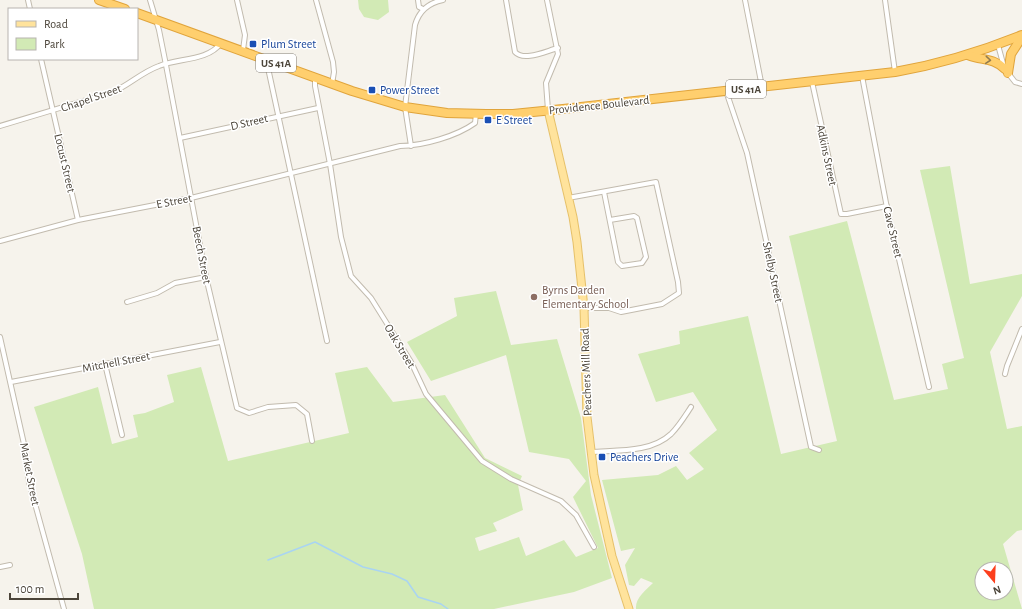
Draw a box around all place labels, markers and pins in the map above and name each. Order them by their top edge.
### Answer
place label: Plum Street [261,38,316,50]
marker: Plum Street [248,39,258,49]
place label: Power Street [380,84,439,96]
marker: Power Street [367,85,377,95]
place label: E Street [496,114,532,126]
marker: E Street [483,115,493,125]
place label: Byrns Darden Elementary School [542,284,629,311]
marker: Byrns Darden Elementary School [529,292,539,302]
place label: Peachers Drive [610,451,678,463]
marker: Peachers Drive [597,452,607,462]

